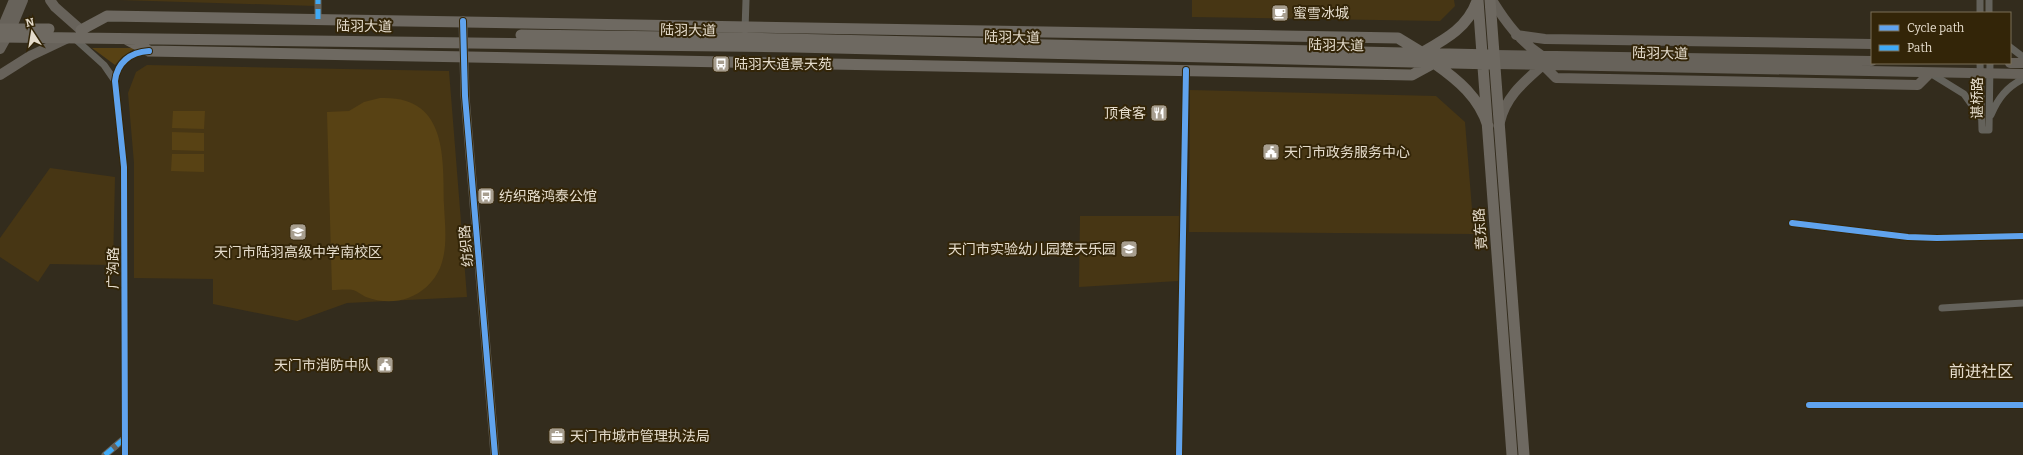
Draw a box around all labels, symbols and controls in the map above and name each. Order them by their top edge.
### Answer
cafe icon: 蜜雪冰城 [1270,3,1290,23]
place label: 蜜雪冰城 [1293,5,1349,22]
north arrow [12,12,52,52]
legend [1871,12,2011,64]
text: N [25,15,36,30]
street label: 陆羽大道 [336,18,392,35]
text: Cycle path [1907,21,1965,35]
street label: 陆羽大道 [660,22,716,39]
street label: 陆羽大道 [984,29,1040,46]
street label: 陆羽大道 [1308,37,1364,54]
text: Path [1907,41,1933,55]
street label: 陆羽大道 [1632,45,1688,62]
bus stop icon: 陆羽大道景天苑 [711,54,731,74]
place label: 陆羽大道景天苑 [734,56,832,73]
street label: 谌桥路 [1969,77,1986,119]
restaurant icon: 顶食客 [1149,103,1169,123]
place label: 顶食客 [1104,105,1146,122]
public building icon: 天门市政务服务中心 [1261,142,1281,162]
place label: 天门市政务服务中心 [1284,144,1410,161]
bus stop icon: 纺织路鸿泰公馆 [476,186,496,206]
place label: 纺织路鸿泰公馆 [499,188,597,205]
street label: 竟东路 [1471,207,1490,251]
school or university icon: 天门市陆羽高级中学南校区 [288,222,308,242]
street label: 纺织路 [456,224,477,268]
school or university icon: 天门市实验幼儿园楚天乐园 [1119,239,1139,259]
place label: 天门市实验幼儿园楚天乐园 [948,241,1116,258]
place label: 天门市陆羽高级中学南校区 [214,244,382,261]
street label: 广沟路 [105,247,122,289]
public building icon: 天门市消防中队 [375,355,395,375]
place label: 天门市消防中队 [274,357,372,374]
district label: 前进社区 [1949,362,2013,381]
office icon: 天门市城市管理执法局 [547,426,567,446]
place label: 天门市城市管理执法局 [570,428,710,445]

